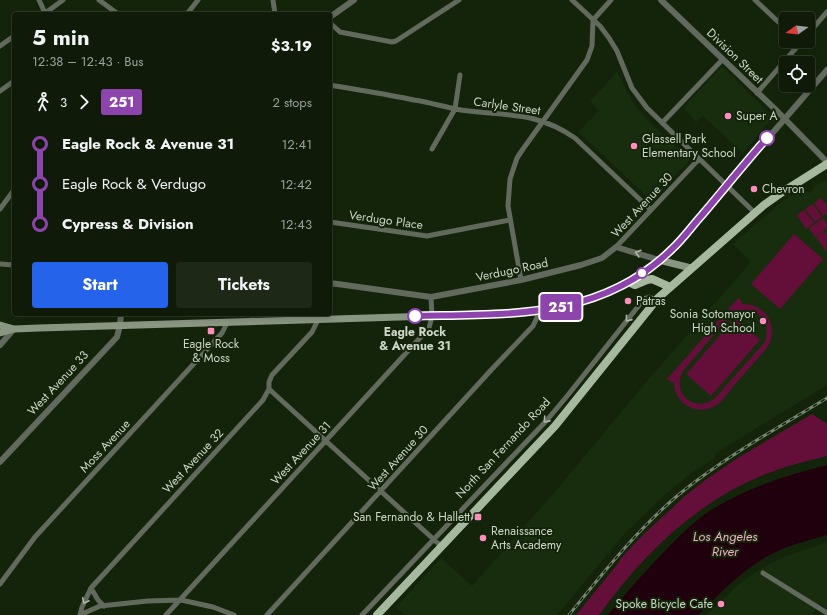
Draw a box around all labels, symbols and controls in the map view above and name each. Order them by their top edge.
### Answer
north arrow [779,12,815,48]
map controls [779,12,815,92]
text: 5 min [32,21,90,53]
street label: Division Street [703,24,767,88]
text: $3.19 [271,35,312,57]
text: 12:38 – 12:43 · Bus [32,52,144,71]
button: locate [779,56,815,92]
icon: walk [32,91,54,113]
icon: forward [73,91,95,113]
text: 251 [109,92,134,112]
street label: Carlyle Street [472,92,542,120]
text: 3 [60,93,67,112]
text: 2 stops [273,93,312,112]
place label: Super A [736,107,778,125]
marker: Super A [723,111,733,121]
place label: Glassell Park Elementary School [642,130,736,162]
unlabelled marker [759,130,775,146]
text: Eagle Rock & Avenue 31 [62,133,234,155]
text: 12:41 [281,135,312,154]
marker: Glassell Park Elementary School [629,141,639,151]
street label: West Avenue 30 [607,168,677,242]
text: Eagle Rock & Verdugo [62,173,206,195]
text: 12:42 [280,175,312,194]
place label: Chevron [762,180,805,198]
marker: Chevron [749,184,759,194]
street label: Verdugo Place [348,206,424,234]
text: Cypress & Division [62,213,194,235]
text: 12:43 [280,215,312,234]
one-way arrow [634,249,641,258]
street label: Verdugo Road [474,254,550,286]
button: Start [32,262,168,308]
button: Tickets [176,262,312,308]
unlabelled marker [636,267,648,279]
place label: Patras [636,292,666,310]
line badge: 251 [538,294,584,320]
marker: Patras [623,296,633,306]
text: 251 [548,297,574,317]
place label: Sonia Sotomayor High School [670,305,756,337]
marker: Eagle Rock & Avenue 31 [407,308,423,324]
one-way arrow [626,315,633,322]
marker: Sonia Sotomayor High School [758,316,768,326]
place label: Eagle Rock & Avenue 31 [379,323,451,355]
marker: Eagle Rock & Moss [206,326,216,336]
place label: Eagle Rock & Moss [183,335,240,367]
street label: West Avenue 33 [23,346,93,419]
street label: North San Fernando Road [451,394,555,502]
street label: Moss Avenue [76,415,134,477]
one-way arrow [543,415,551,423]
street label: West Avenue 31 [267,417,335,489]
street label: West Avenue 30 [363,421,433,495]
street label: West Avenue 32 [158,424,228,497]
place label: San Fernando & Hallett [353,508,470,526]
marker: San Fernando & Hallett [473,512,483,522]
place label: Renaissance Arts Academy [491,522,562,554]
water label: Los Angeles River [693,527,758,561]
marker: Renaissance Arts Academy [478,533,488,543]
place label: Spoke Bicycle Cafe [616,595,713,613]
one-way arrow [82,597,90,604]
marker: Spoke Bicycle Cafe [716,599,726,609]

